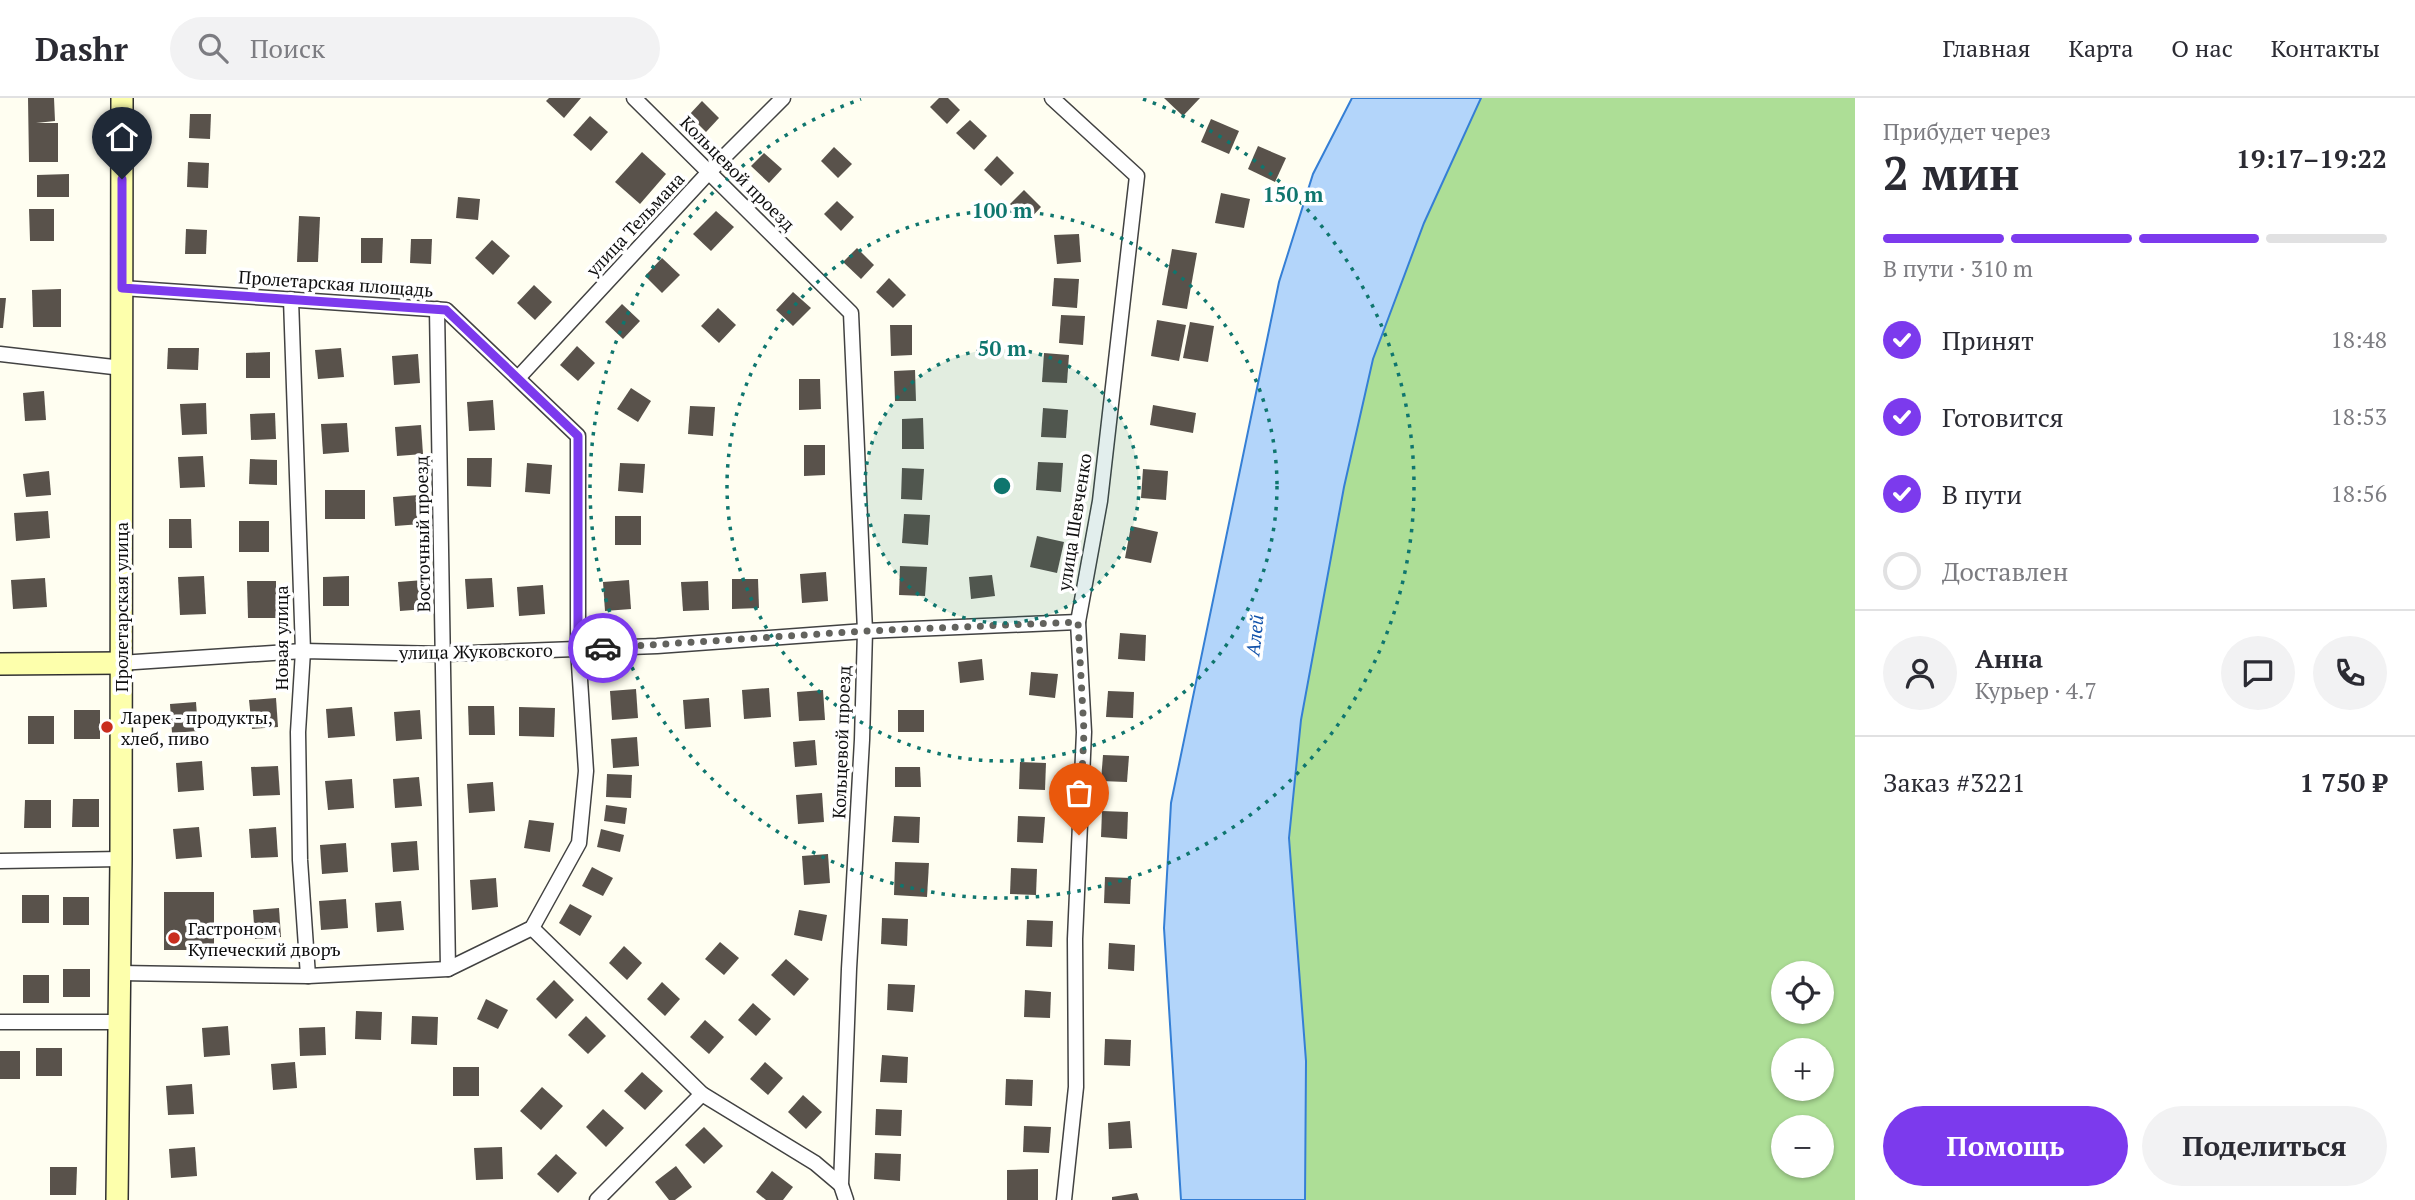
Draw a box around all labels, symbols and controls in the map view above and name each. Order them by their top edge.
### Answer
search box [170,17,660,80]
text: Dashr [35,27,128,70]
icon: search [194,29,232,67]
text: Поиск [250,31,325,65]
text: Главная [1942,32,2030,64]
text: Карта [2068,32,2133,64]
text: О нас [2171,32,2233,64]
text: Контакты [2271,32,2380,64]
pin [92,107,152,179]
street label: Кольцевой проезд [675,110,801,236]
text: Прибудет через [1883,116,2051,147]
icon: home [103,118,141,156]
text: 19:17–19:22 [2236,141,2387,175]
text: 2 мин [1883,142,2020,203]
street label: улица Тельмана [580,167,689,282]
text: 150 m [1263,180,1324,208]
text: 100 m [972,196,1033,224]
text: В пути · 310 m [1883,253,2033,284]
street label: Пролетарская площадь [238,264,434,302]
icon: check [1883,321,1921,359]
text: Принят [1942,323,2034,357]
text: 18:48 [2330,324,2387,355]
text: 50 m [978,334,1027,362]
icon: check [1883,398,1921,436]
text: Готовится [1942,400,2064,434]
text: 18:53 [2330,401,2387,432]
street label: улица Шевченко [1051,452,1097,593]
street label: Восточный проезд [409,456,435,612]
centre of rings [990,474,1014,498]
icon: check [1883,475,1921,513]
text: В пути [1942,477,2022,511]
text: 18:56 [2330,478,2387,509]
street label: Пролетарская улица [109,522,133,692]
text: Доставлен [1942,554,2068,588]
street label: Новая улица [269,585,293,691]
courier [568,613,638,683]
water label: Алей [1239,613,1269,658]
icon: car [584,629,622,667]
button: person [1883,636,1957,710]
button: chat [2221,636,2295,710]
button: phone [2313,636,2387,710]
street label: улица Жуковского [398,638,553,664]
text: Анна [1975,641,2043,675]
street label: Кольцевой проезд [826,665,856,819]
text: Курьер · 4.7 [1975,675,2097,706]
place label: Ларек - продукты, хлеб, пиво [120,705,273,750]
marker: Ларек - продукты, хлеб, пиво [99,719,115,735]
pin [1049,763,1109,835]
text: Заказ #3221 [1883,765,2026,799]
text: 1 750 ₽ [2300,765,2387,799]
icon: bag [1060,774,1098,812]
place label: Гастроном Купеческий дворъ [188,916,341,961]
marker: Гастроном Купеческий дворъ [166,930,182,946]
map controls [1771,961,1834,1178]
button: locate [1771,961,1834,1024]
button: + [1771,1038,1834,1101]
button: Помощь [1883,1106,2128,1186]
button: Поделиться [2142,1106,2387,1186]
button: − [1771,1115,1834,1178]

